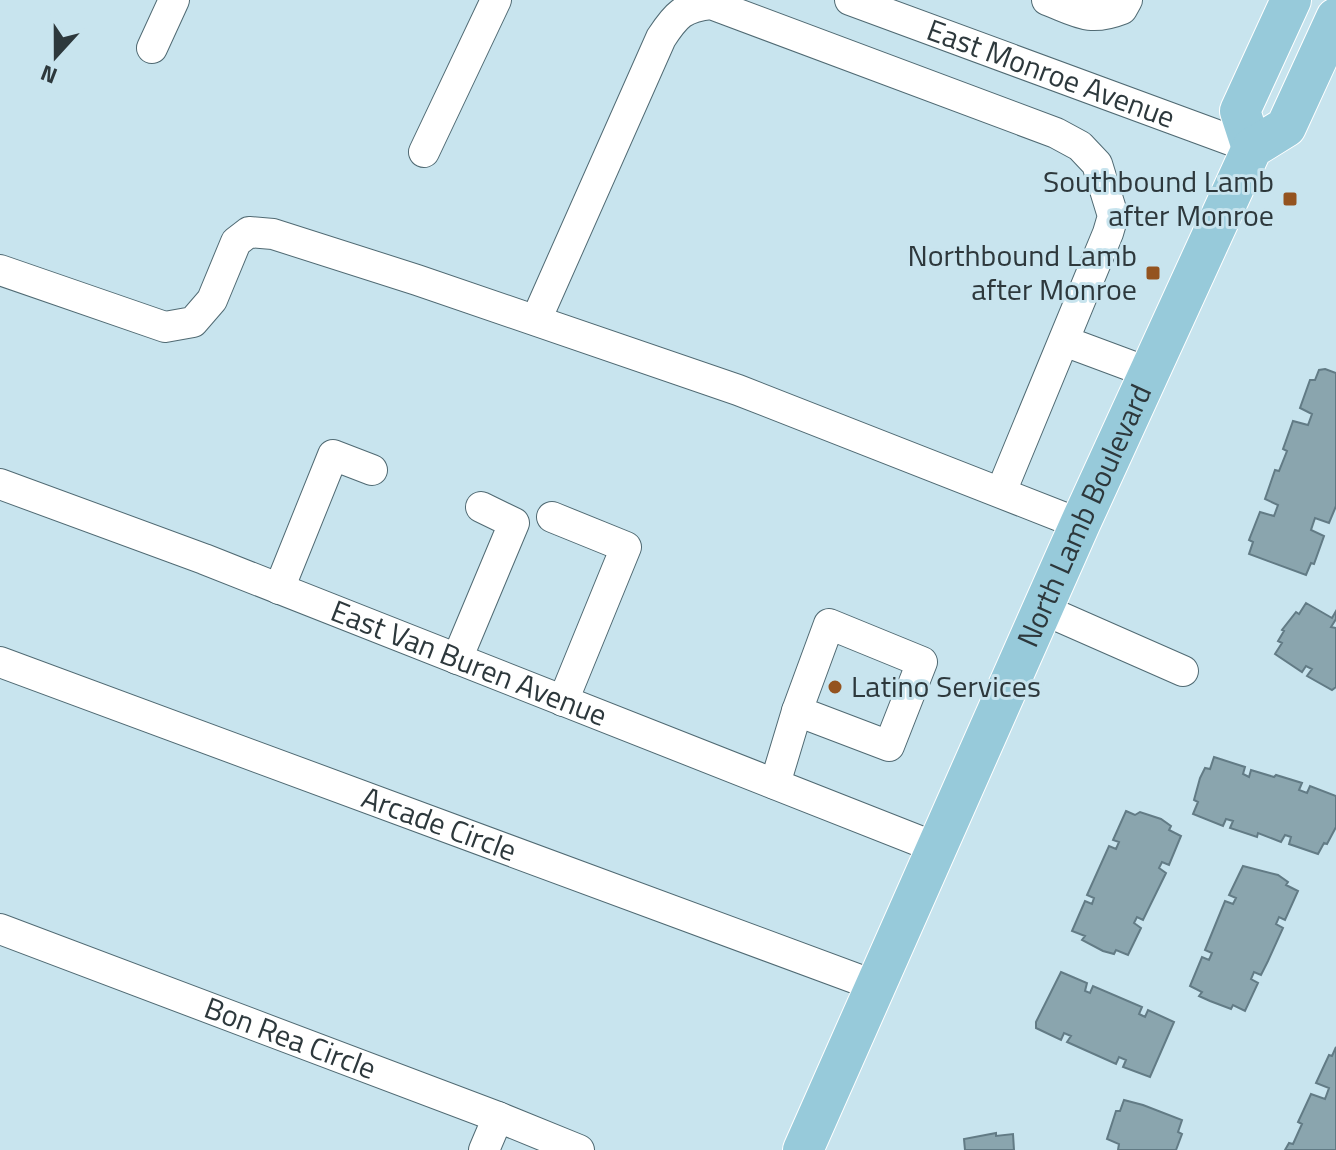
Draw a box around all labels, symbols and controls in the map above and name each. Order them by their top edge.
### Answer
street label: East Monroe Avenue [921,6,1182,140]
north arrow [16,16,96,96]
text: N [36,56,62,93]
place label: Southbound Lamb after Monroe [1043,158,1274,238]
marker: Southbound Lamb after Monroe [1281,190,1299,208]
place label: Northbound Lamb after Monroe [908,232,1137,312]
marker: Northbound Lamb after Monroe [1144,264,1162,282]
street label: North Lamb Boulevard [1004,376,1163,654]
street label: East Van Buren Avenue [324,587,614,738]
place label: Latino Services [851,663,1041,709]
marker: Latino Services [826,678,844,696]
street label: Arcade Circle [355,774,523,873]
street label: Bon Rea Circle [198,984,383,1091]

